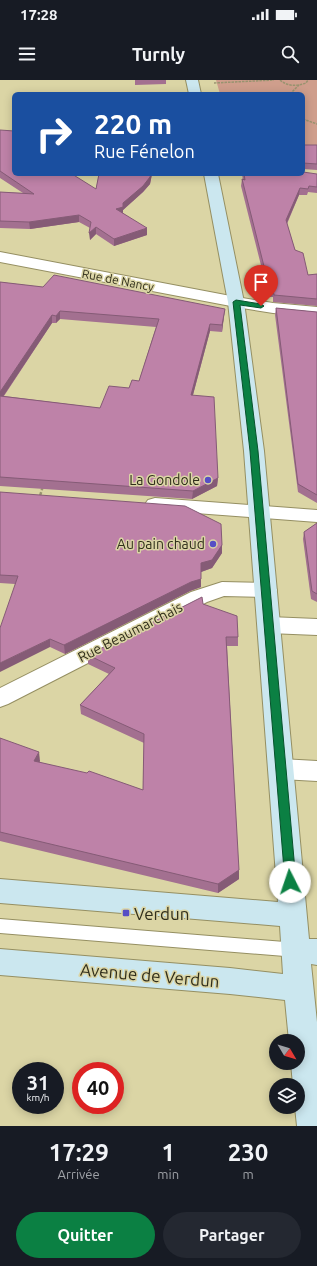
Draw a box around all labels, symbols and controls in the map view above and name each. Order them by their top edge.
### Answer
text: 17:28 [20,6,58,23]
icon: menu [16,43,38,65]
icon: search [279,43,301,65]
text: Turnly [132,44,185,64]
icon: right [28,108,80,160]
text: 220 m [94,108,172,139]
text: Rue Fénelon [94,141,195,161]
pin [244,265,278,306]
street label: Rue de Nancy [81,267,155,293]
icon: arrive [250,271,272,293]
place label: La Gondole [129,472,200,488]
marker: La Gondole [203,475,213,485]
place label: Au pain chaud [117,536,205,552]
marker: Au pain chaud [208,539,218,549]
street label: Rue Beaumarchais [75,599,185,665]
position arrow [269,861,311,903]
place label: Verdun [134,904,189,923]
marker: Verdun [121,908,131,918]
street label: Avenue de Verdun [80,959,220,991]
north arrow [269,1034,305,1070]
map controls [269,1034,305,1114]
speed limit sign: 40 [72,1062,124,1114]
text: 31 [27,1071,49,1094]
button: layers [269,1078,305,1114]
text: km/h [26,1092,50,1103]
text: 17:29 [49,1139,109,1166]
text: 1 [161,1139,175,1166]
text: 230 [228,1139,268,1166]
text: Arrivée [58,1167,100,1181]
text: min [157,1167,179,1181]
text: m [242,1167,254,1181]
button: Quitter [16,1212,155,1258]
button: Partager [163,1212,301,1258]

